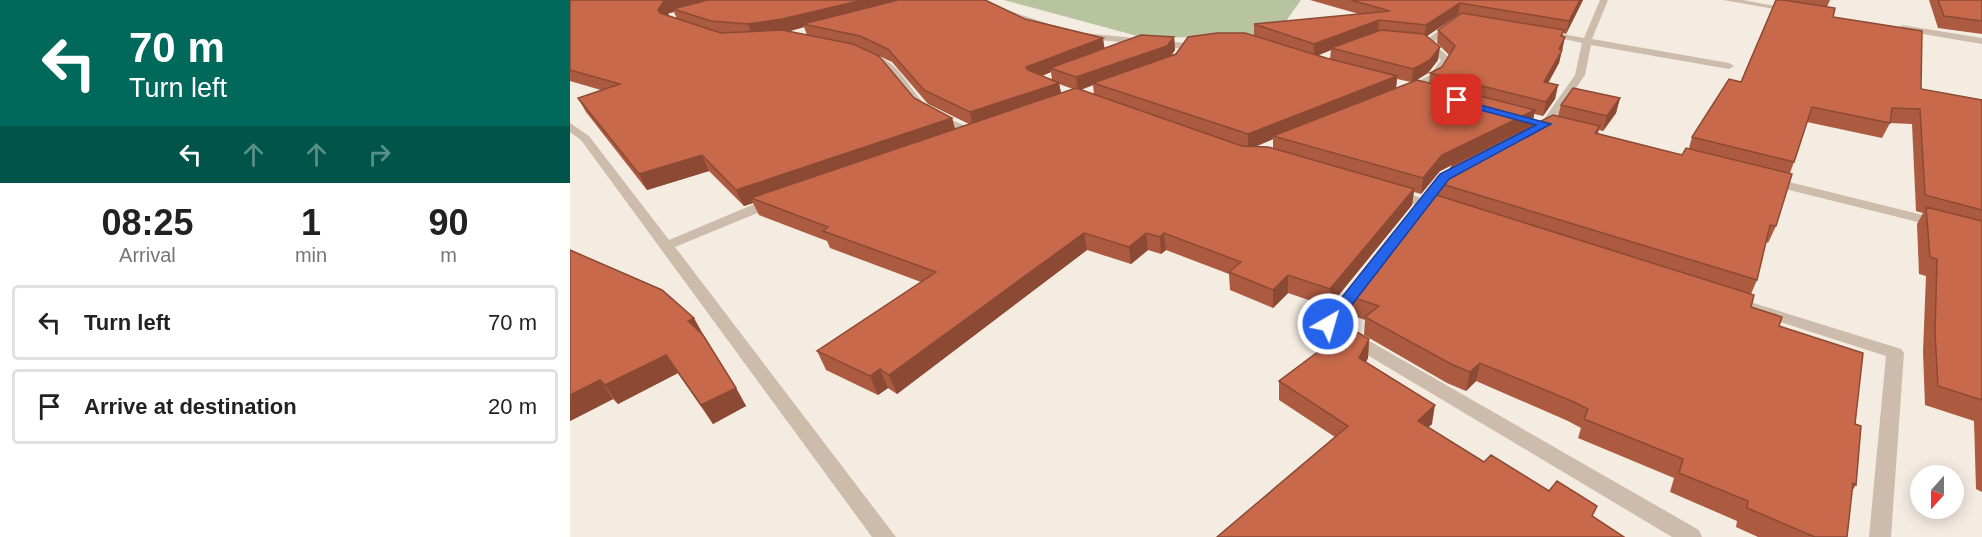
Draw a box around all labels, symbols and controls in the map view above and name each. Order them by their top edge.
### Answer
icon: left [30,24,108,102]
text: 70 m [129,24,225,71]
text: Turn left [129,73,227,103]
pin [1431,74,1482,125]
icon: arrive [1440,83,1473,116]
icon: left [174,138,207,171]
icon: ahead [237,138,270,171]
icon: ahead [300,138,333,171]
icon: right [363,138,396,171]
text: 08:25 [101,202,193,243]
text: 1 [301,202,321,243]
text: 90 [429,202,469,243]
text: Arrival [119,244,176,266]
text: min [295,244,327,266]
text: m [440,244,457,266]
position arrow [1296,292,1360,356]
icon: left [33,306,66,339]
text: Turn left [84,310,170,335]
text: 70 m [488,310,537,335]
icon: arrive [33,390,66,423]
text: Arrive at destination [84,394,297,419]
text: 20 m [488,394,537,419]
north arrow [1910,465,1964,519]
map controls [1910,465,1964,519]

